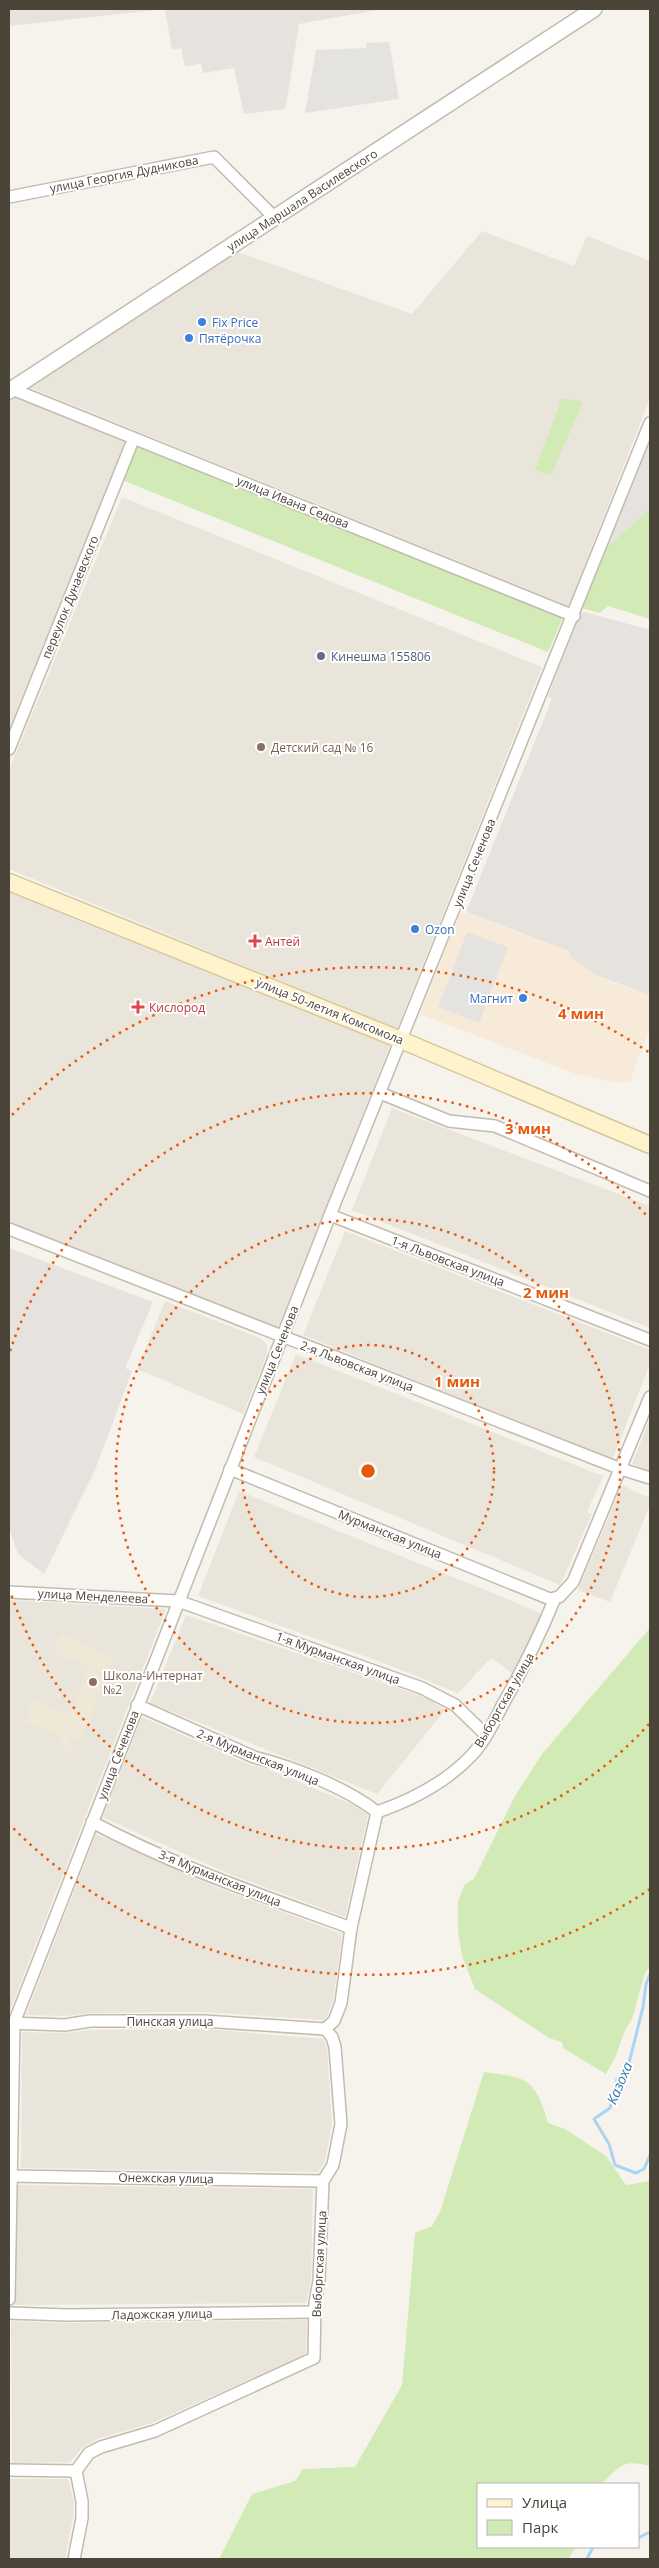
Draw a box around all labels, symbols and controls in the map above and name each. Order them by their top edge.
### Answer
street label: улица Маршала Василевского [223,145,381,255]
street label: улица Георгия Дудникова [48,151,200,197]
place label: Fix Price [212,314,259,331]
marker: Fix Price [196,316,208,328]
place label: Пятёрочка [199,330,261,347]
marker: Пятёрочка [183,332,195,344]
street label: улица Ивана Седова [234,472,352,532]
street label: переулок Дунаевского [38,533,102,661]
place label: Кинешма 155806 [331,648,431,665]
marker: Кинешма 155806 [315,650,327,662]
place label: Детский сад № 16 [271,739,374,756]
marker: Детский сад № 16 [255,741,267,753]
street label: улица Сеченова [448,816,500,910]
place label: Ozon [425,921,455,938]
marker: Ozon [409,923,421,935]
place label: Антей [265,933,300,950]
marker: Антей [249,935,261,947]
street label: улица 50-летия Комсомола [254,974,406,1048]
place label: Магнит [469,990,513,1007]
marker: Магнит [517,992,529,1004]
place label: Кислород [149,999,205,1016]
marker: Кислород [131,1000,145,1014]
text: 4 мин [558,1003,604,1023]
text: 3 мин [505,1118,551,1138]
street label: 1-я Львовская улица [389,1232,507,1290]
text: 2 мин [523,1282,569,1302]
street label: улица Сеченова [251,1303,303,1397]
street label: 2-я Львовская улица [298,1337,416,1395]
text: 1 мин [434,1371,480,1391]
centre of rings [359,1462,377,1480]
street label: Мурманская улица [336,1505,444,1563]
street label: улица Менделеева [37,1585,149,1607]
street label: 1-я Мурманская улица [274,1628,402,1688]
street label: Выборгская улица [470,1649,538,1751]
place label: Школа-Интернат №2 [103,1667,203,1698]
marker: Школа-Интернат №2 [87,1676,99,1688]
street label: улица Сеченова [93,1708,143,1802]
street label: 2-я Мурманская улица [194,1725,322,1789]
street label: 3-я Мурманская улица [156,1846,284,1910]
street label: Пинская улица [126,2013,214,2030]
water label: Казоха [602,2059,636,2107]
street label: Онежская улица [118,2169,214,2187]
street label: Выборгская улица [308,2210,330,2318]
street label: Ладожская улица [111,2305,213,2323]
legend [477,2483,639,2548]
text: Улица [522,2492,567,2512]
text: Парк [522,2517,558,2537]

